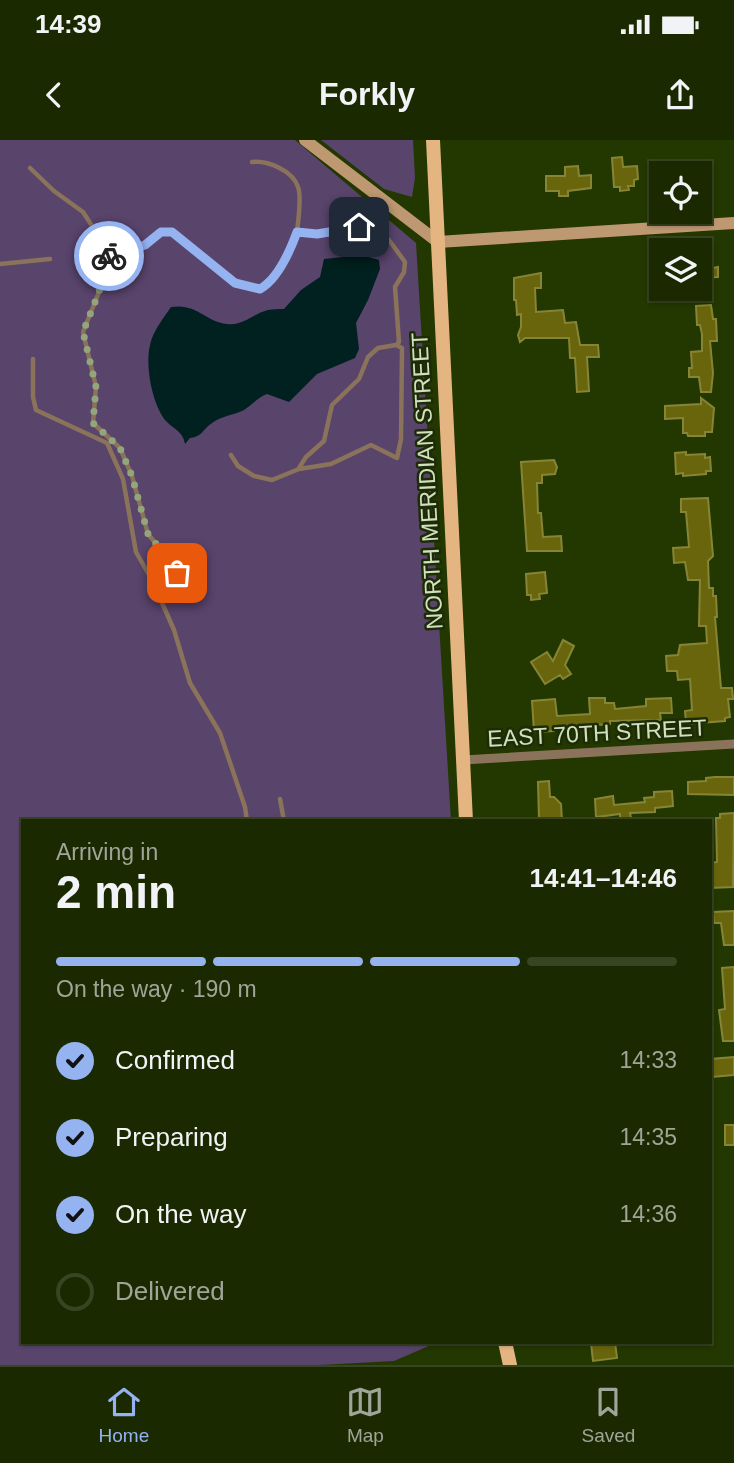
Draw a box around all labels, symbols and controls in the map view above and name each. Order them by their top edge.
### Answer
text: 14:39 [35,9,102,39]
icon: back [35,76,73,114]
text: Forkly [319,76,415,112]
icon: share [661,76,699,114]
map controls [649,161,712,301]
button: locate [649,161,712,224]
pin [329,197,389,257]
icon: home [340,208,378,246]
courier [74,221,144,291]
icon: bike [90,237,128,275]
button: layers [649,238,712,301]
street label: NORTH MERIDIAN STREET [406,332,448,630]
pin [147,543,207,603]
icon: bag [158,554,196,592]
street label: EAST 70TH STREET [487,714,707,752]
text: Arriving in [56,839,158,865]
text: 14:41–14:46 [530,863,677,893]
text: 2 min [56,866,176,918]
text: On the way · 190 m [56,976,257,1002]
icon: check [56,1042,94,1080]
text: Confirmed [115,1045,235,1075]
text: 14:33 [619,1047,677,1073]
icon: check [56,1119,94,1157]
text: Preparing [115,1122,228,1152]
text: 14:35 [619,1124,677,1150]
icon: check [56,1196,94,1234]
text: On the way [115,1199,247,1229]
text: 14:36 [619,1201,677,1227]
text: Delivered [115,1276,225,1306]
tab: Home [99,1383,149,1447]
tab: Map [346,1383,384,1447]
tab: Saved [582,1383,635,1447]

